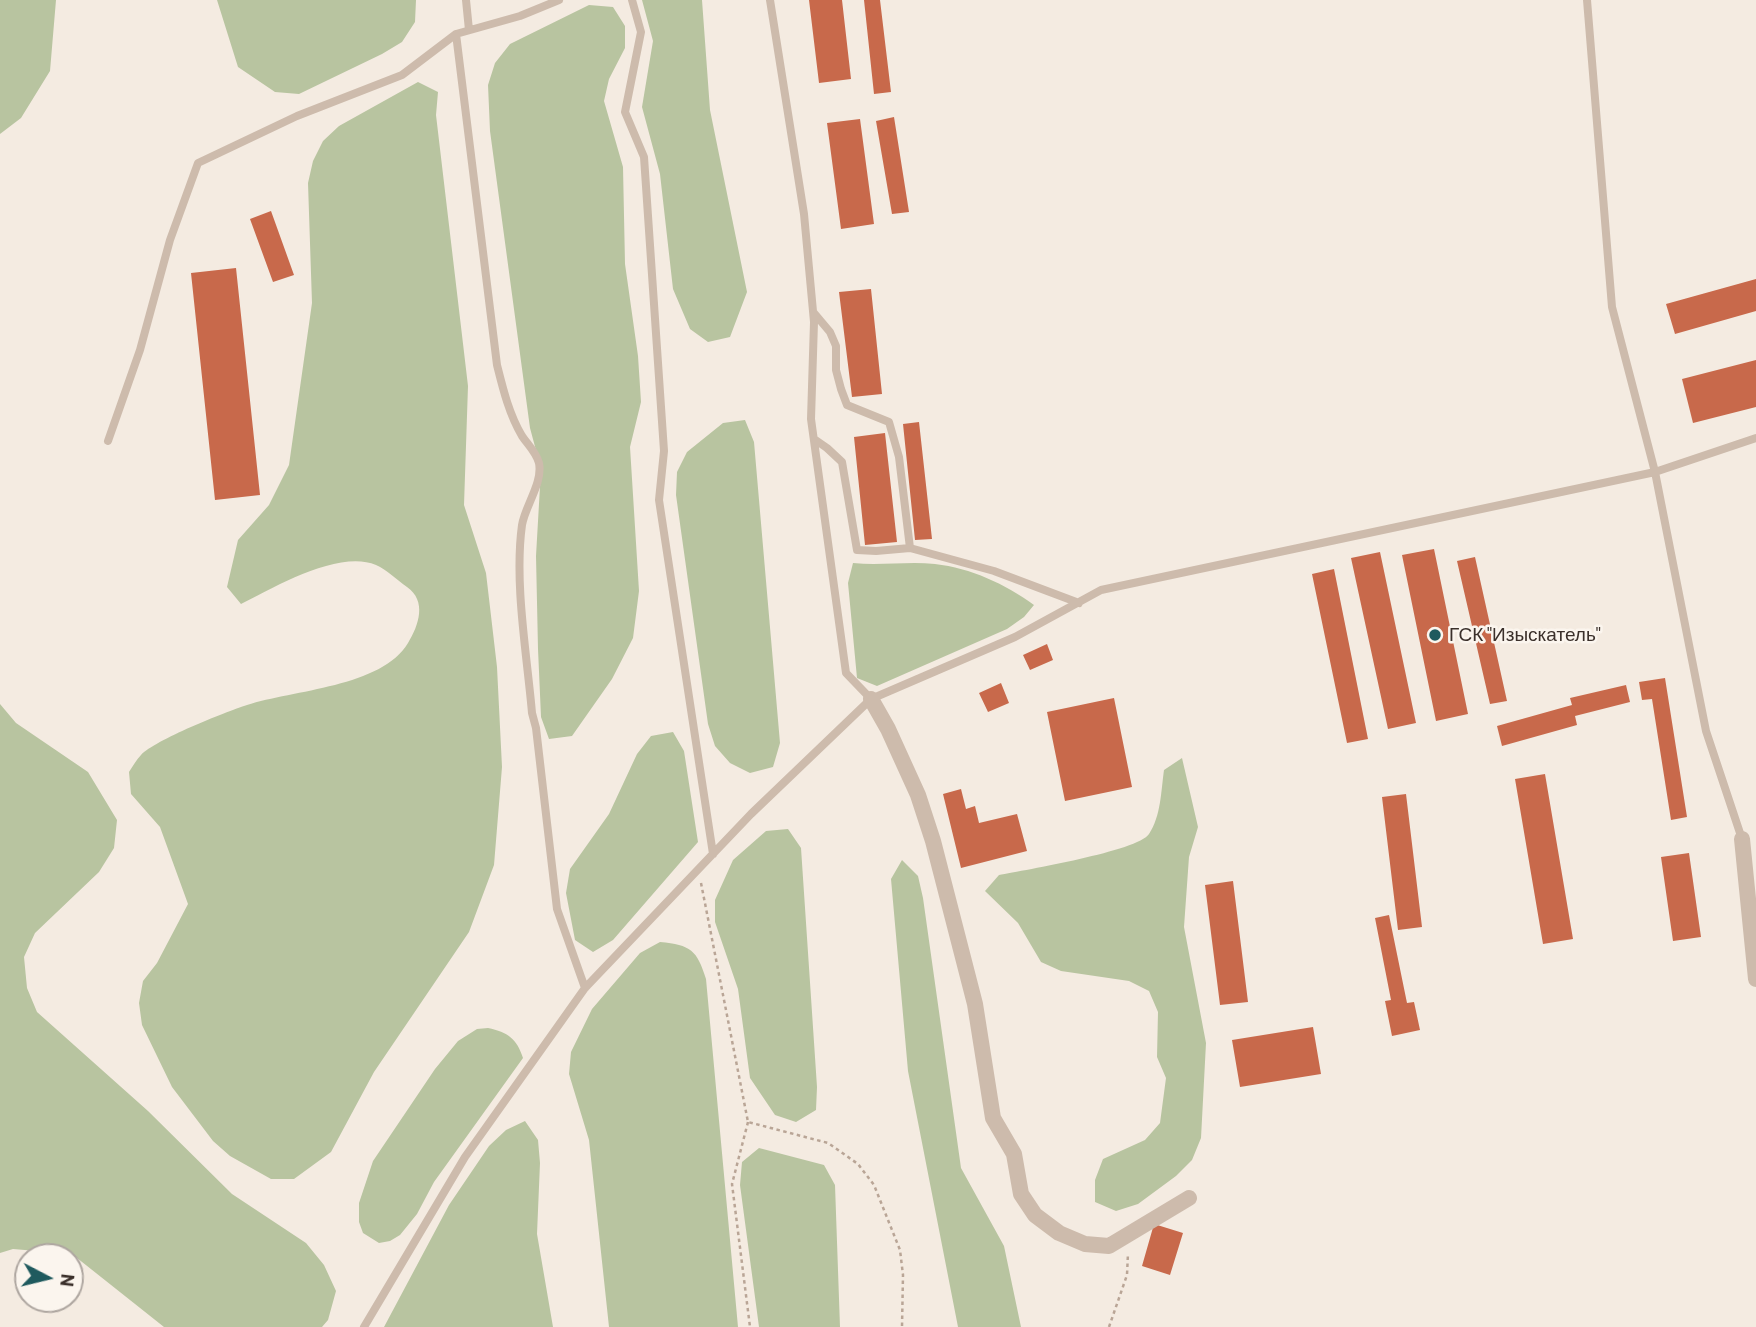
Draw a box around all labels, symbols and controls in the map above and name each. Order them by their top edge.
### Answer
place label: ГСК "Изыскатель" [1449,624,1601,646]
marker: ГСК "Изыскатель" [1427,627,1443,643]
north arrow [14,1243,84,1313]
text: N [56,1273,81,1288]

